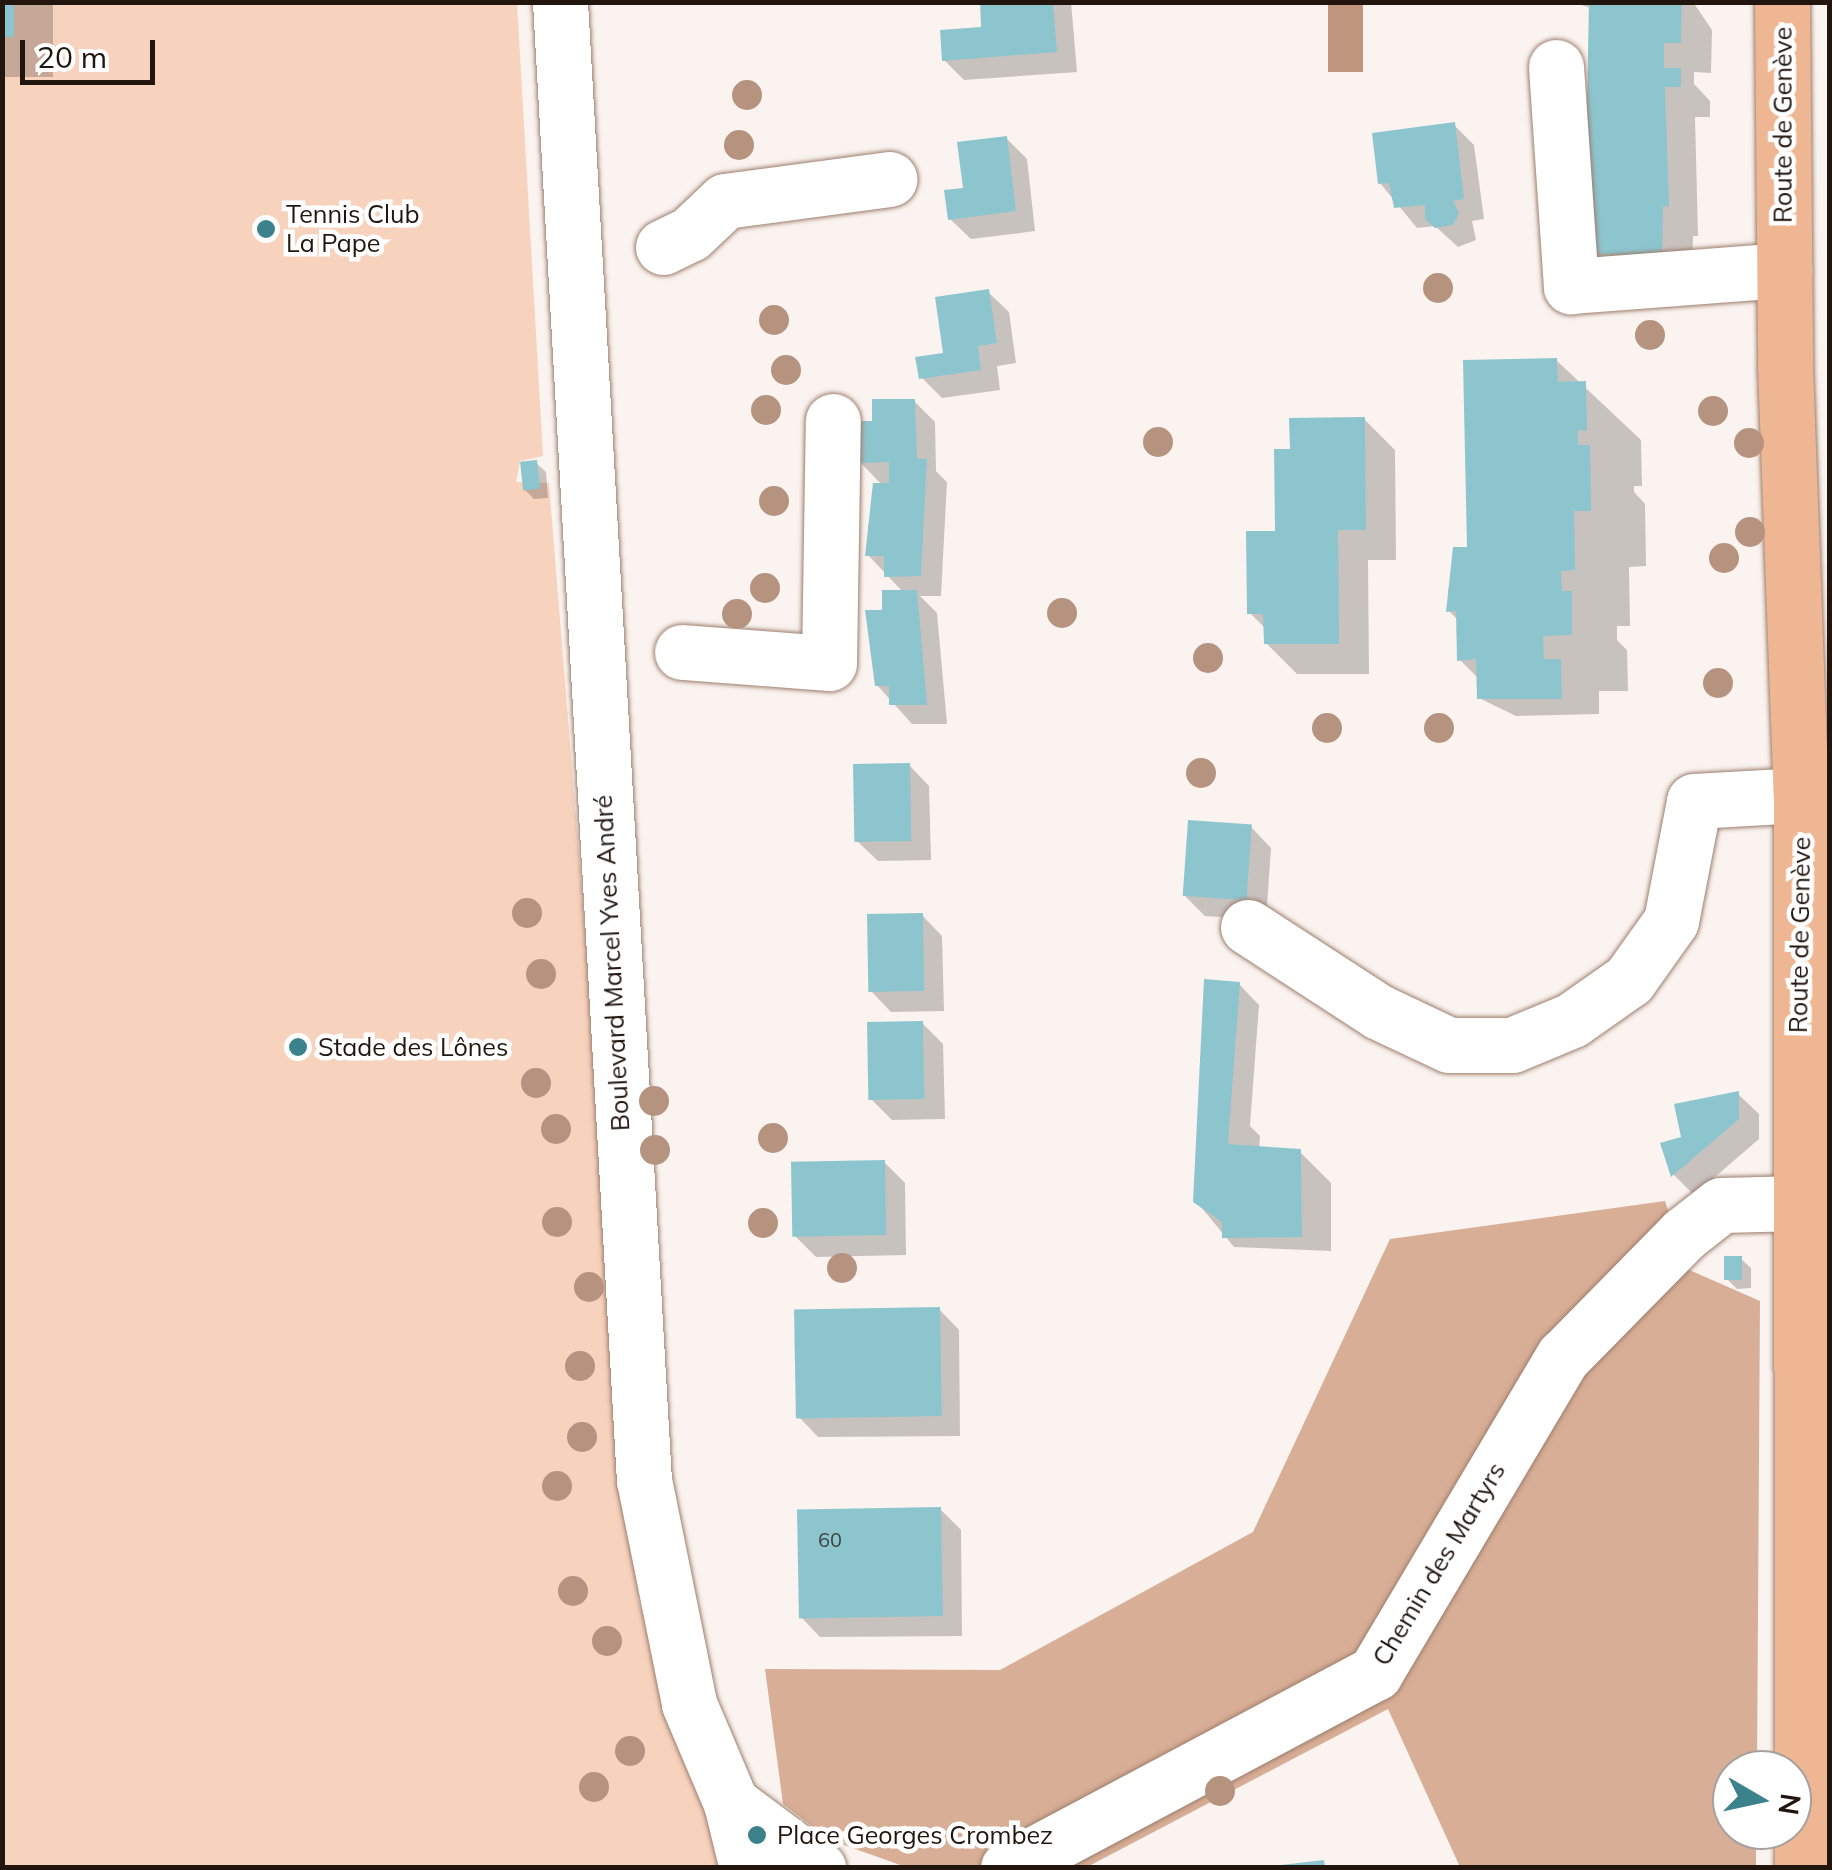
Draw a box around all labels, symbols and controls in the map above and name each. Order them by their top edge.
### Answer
scale bar [25,20,160,82]
street label: Route de Genève [1768,27,1798,223]
text: 20 m [37,38,107,76]
place label: Tennis Club La Pape [286,200,419,259]
marker: Tennis Club La Pape [255,218,277,240]
street label: Boulevard Marcel Yves André [588,794,636,1132]
street label: Route de Genève [1783,837,1817,1033]
place label: Stade des Lônes [318,1032,508,1062]
marker: Stade des Lônes [287,1036,309,1058]
street label: Chemin des Martyrs [1366,1457,1512,1671]
house number: 60 [818,1527,842,1551]
north arrow [1712,1750,1812,1850]
text: N [1771,1791,1809,1818]
place label: Place Georges Crombez [777,1820,1053,1850]
marker: Place Georges Crombez [746,1824,768,1846]

